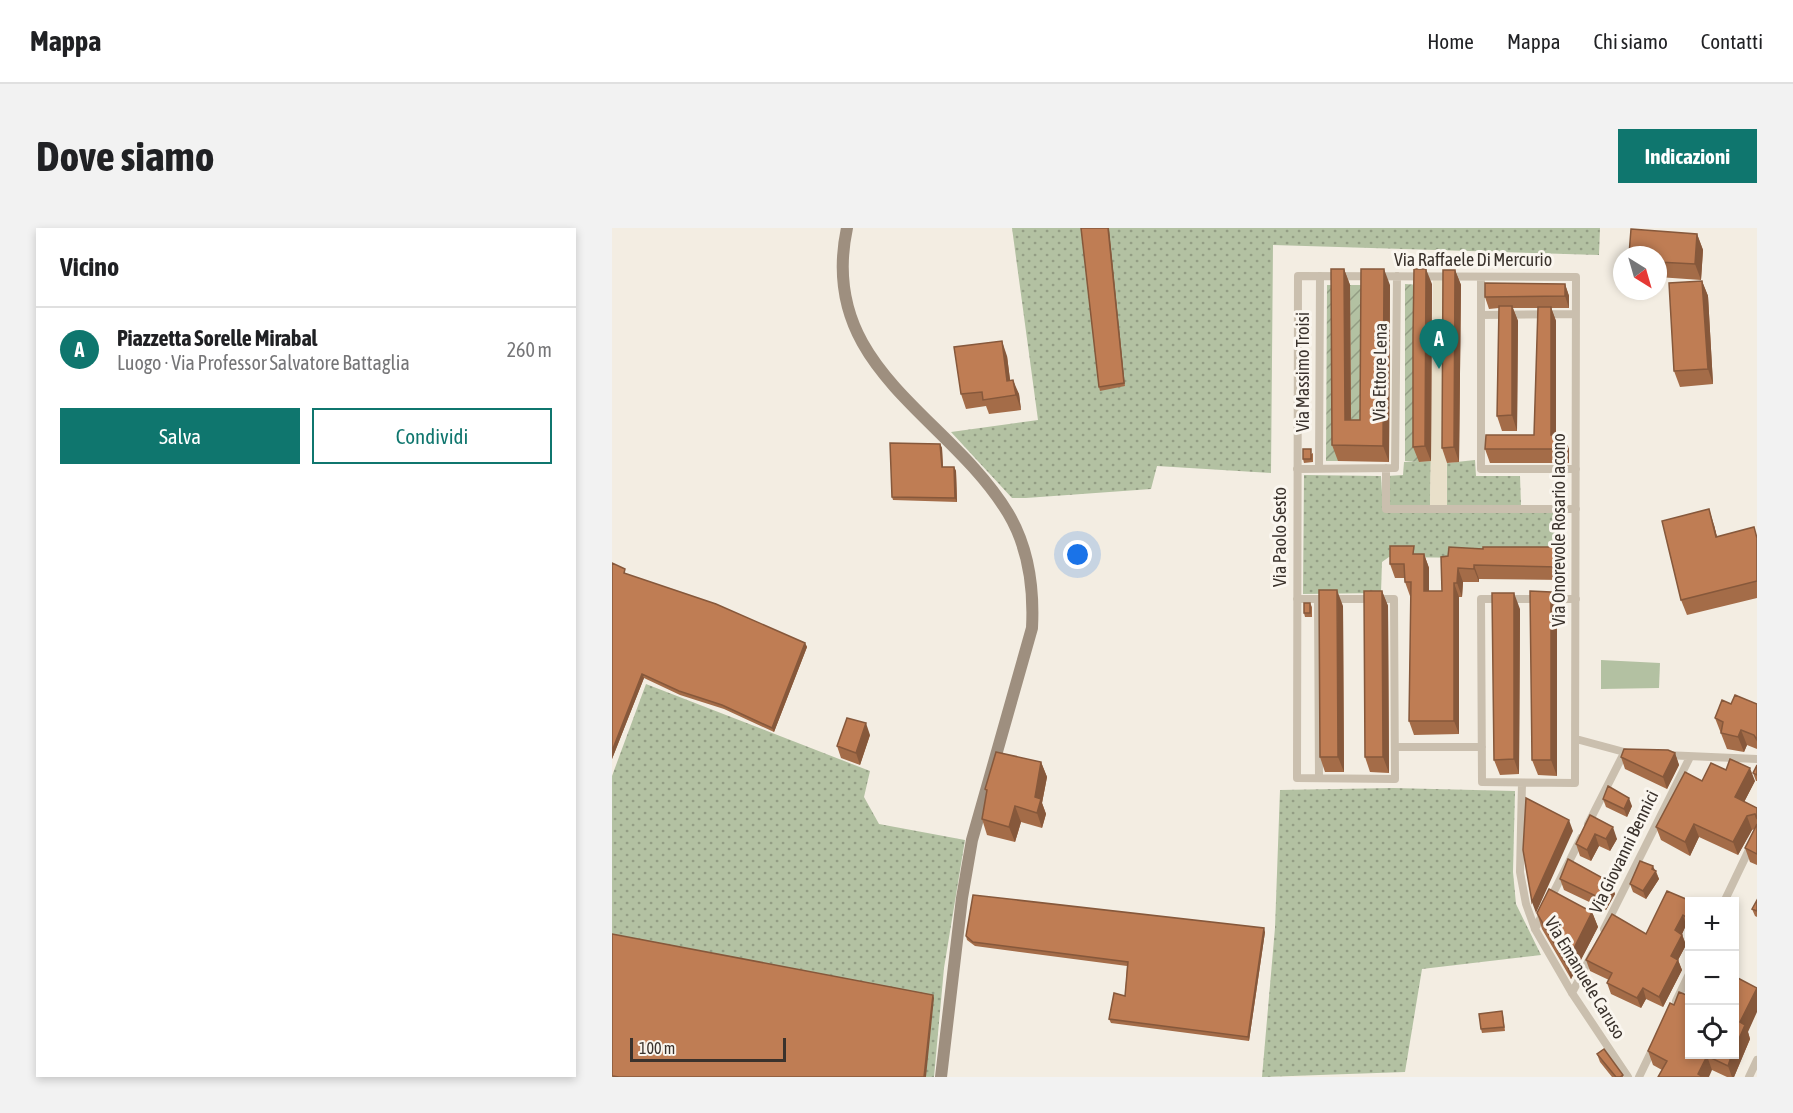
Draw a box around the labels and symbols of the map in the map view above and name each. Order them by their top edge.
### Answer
north arrow [1613,246,1667,300]
street label: Via Raffaele Di Mercurio [1394,249,1552,270]
street label: Via Massimo Troisi [1292,312,1313,432]
pin: A [1420,320,1458,369]
street label: Via Ettore Lena [1368,323,1391,421]
street label: Via Onorevole Rosario Iacono [1548,433,1569,627]
street label: Via Paolo Sesto [1269,487,1290,587]
your location [1063,540,1092,569]
street label: Via Giovanni Bennici [1585,787,1662,917]
street label: Via Emanuele Caruso [1541,913,1630,1043]
scale bar [630,1035,786,1062]

